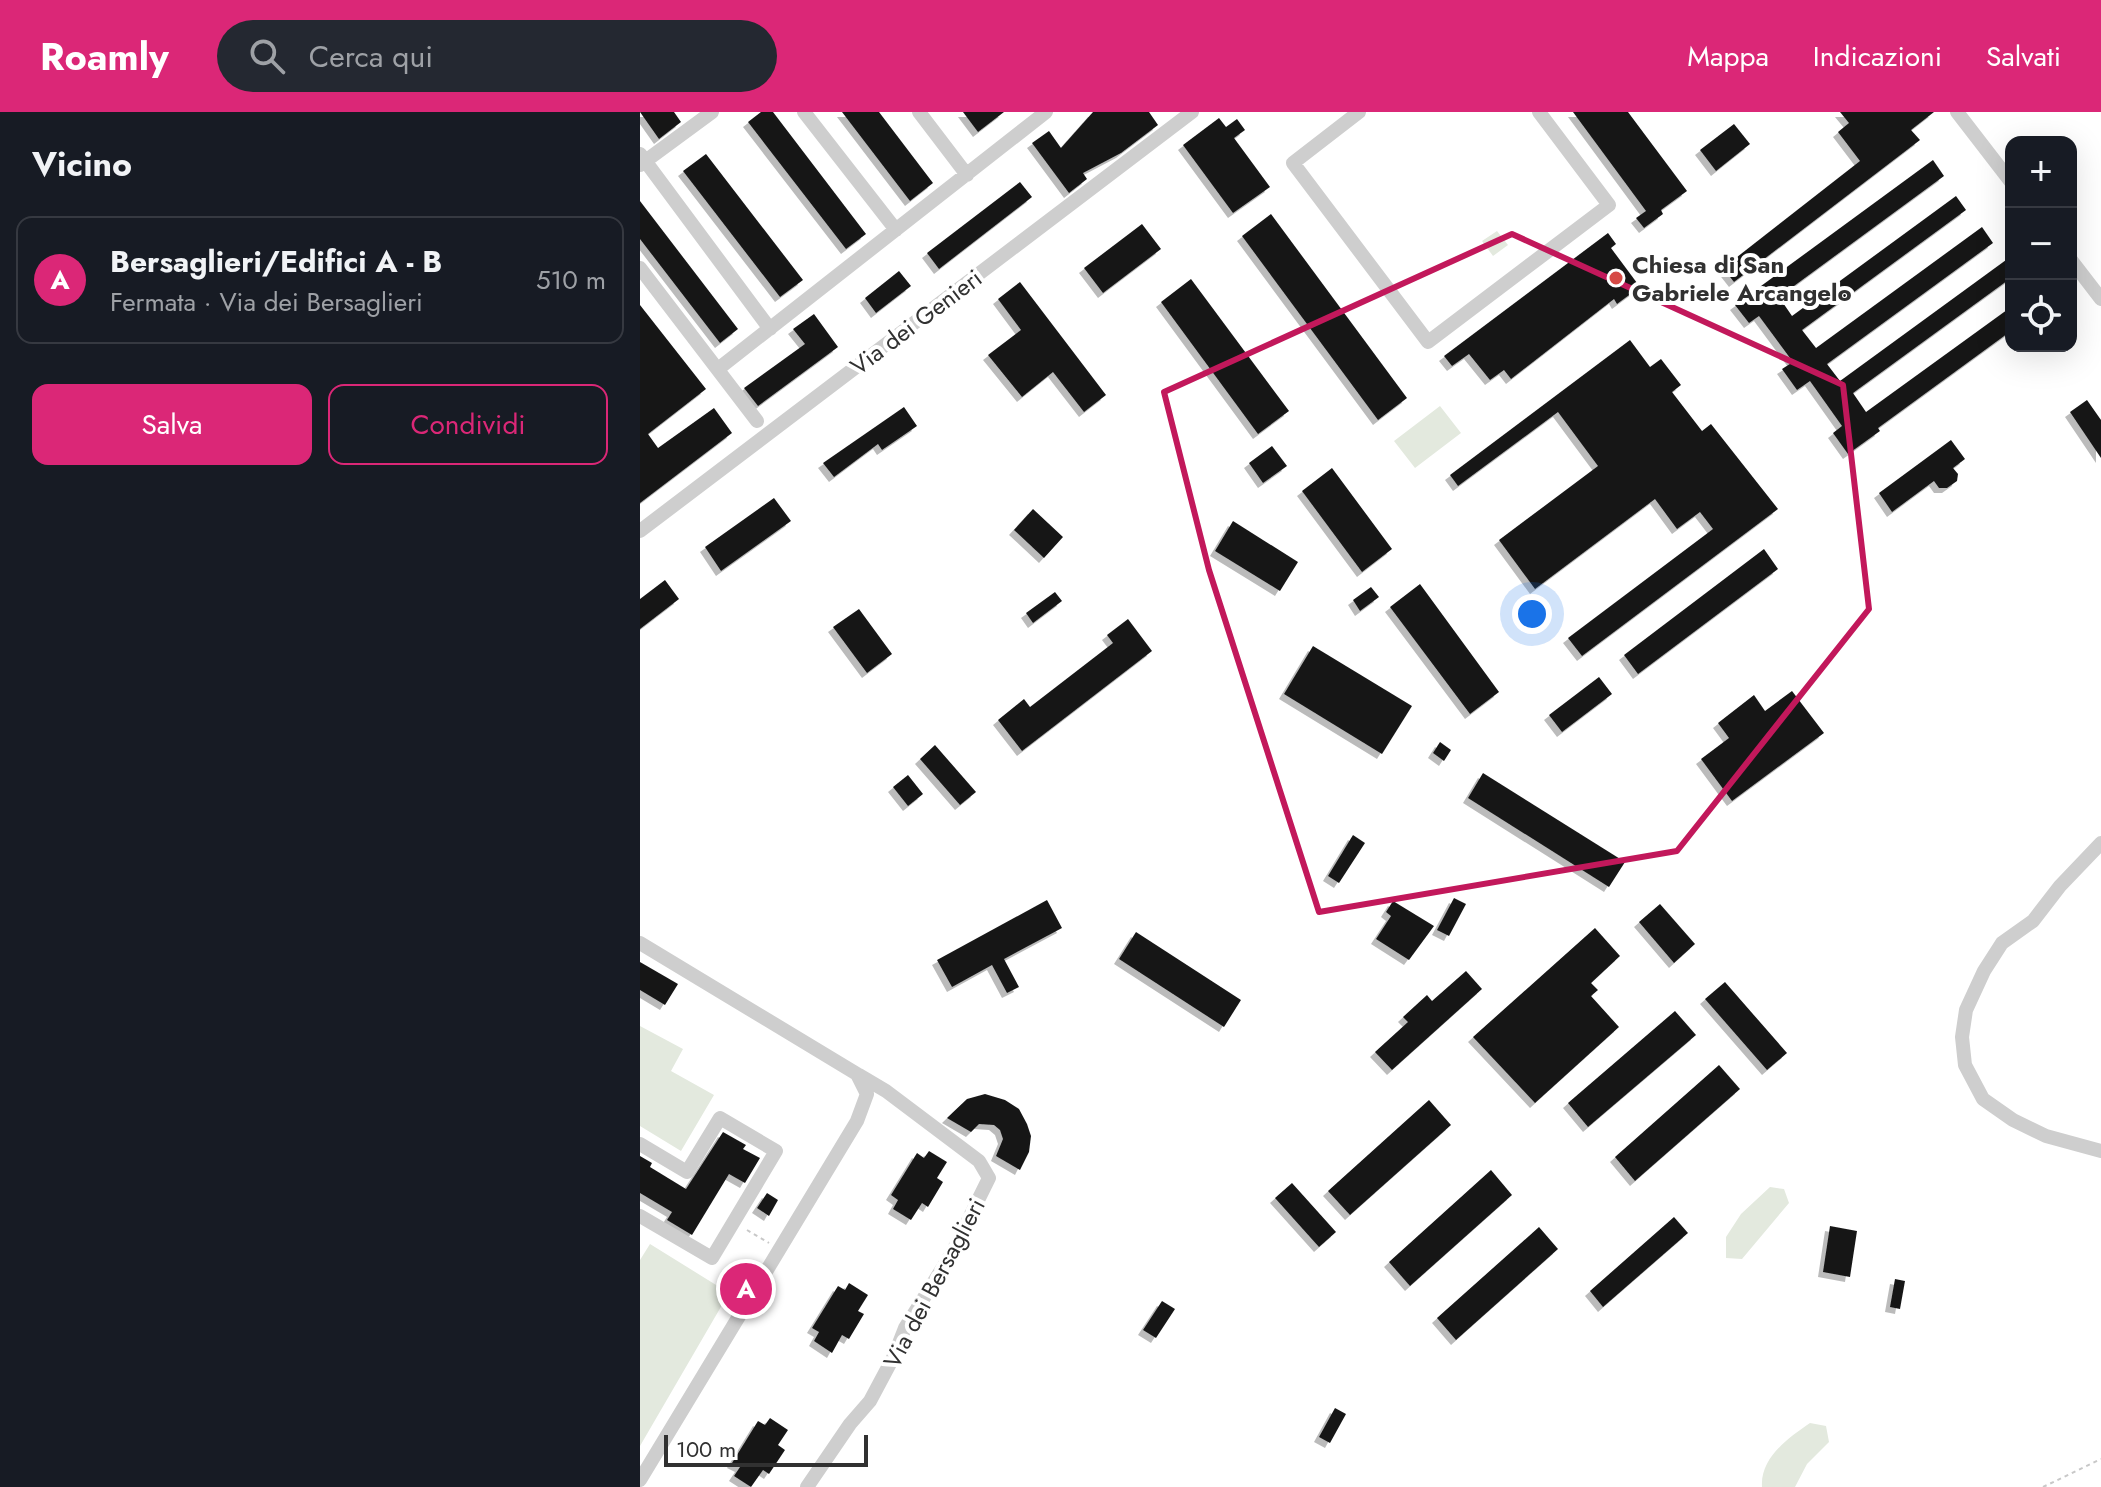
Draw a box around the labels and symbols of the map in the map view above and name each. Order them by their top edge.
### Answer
place label: Chiesa di San Gabriele Arcangelo [1632,247,1852,310]
street label: Via dei Genieri [843,261,989,383]
marker: Chiesa di San Gabriele Arcangelo [1607,269,1625,287]
your location [1512,594,1552,634]
street label: Via dei Bersaglieri [874,1192,994,1374]
pin: A [720,1259,772,1319]
scale bar [664,1431,868,1467]

